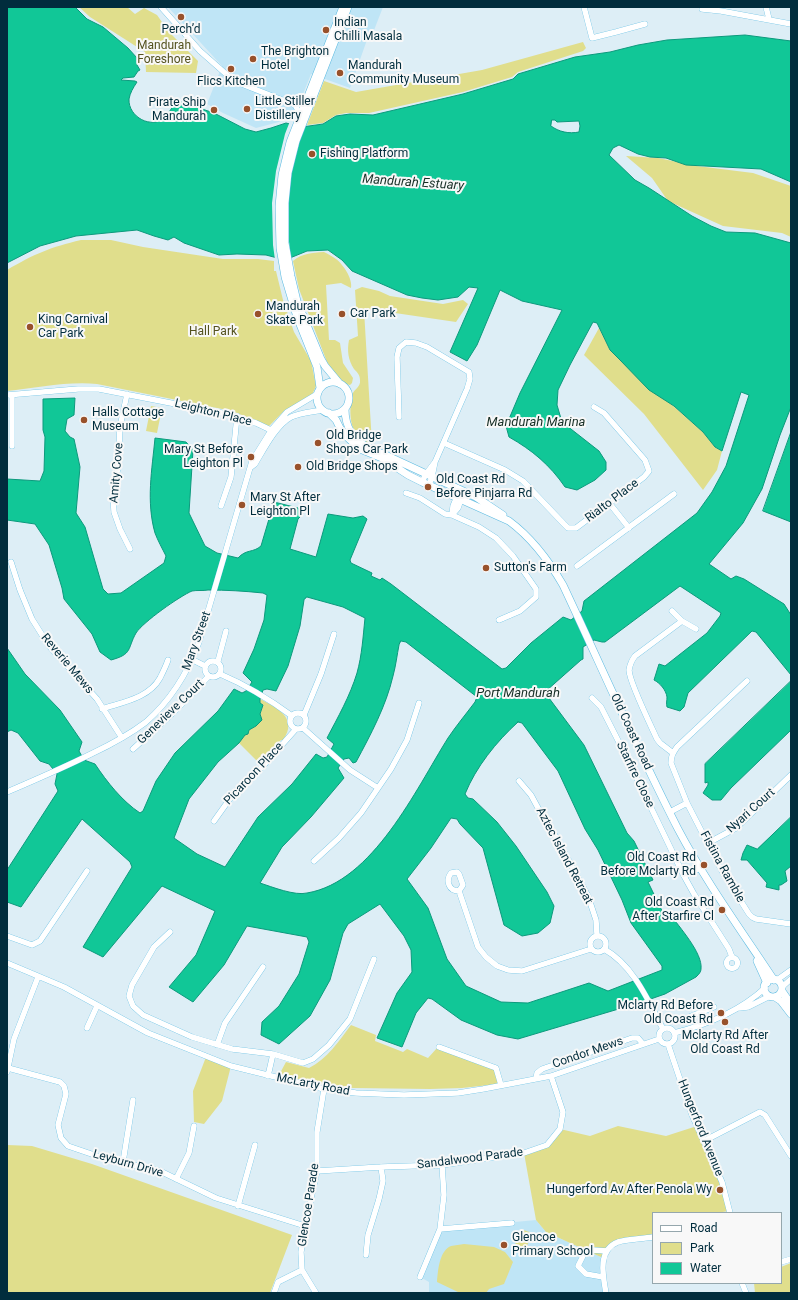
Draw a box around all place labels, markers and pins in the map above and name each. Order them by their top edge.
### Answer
marker: Perch’d [176,12,186,22]
place label: Indian Chilli Masala [334,16,402,44]
place label: Perch’d [161,23,201,37]
marker: Indian Chilli Masala [321,25,331,35]
place label: The Brighton Hotel [261,45,329,73]
marker: The Brighton Hotel [248,54,258,64]
place label: Mandurah Community Museum [348,59,459,87]
marker: Flics Kitchen [226,64,236,74]
marker: Mandurah Community Museum [335,68,345,78]
place label: Flics Kitchen [197,75,265,89]
place label: Little Stiller Distillery [255,95,315,123]
place label: Pirate Ship Mandurah [148,96,206,124]
marker: Little Stiller Distillery [242,104,252,114]
marker: Pirate Ship Mandurah [209,105,219,115]
place label: Fishing Platform [320,147,408,161]
marker: Fishing Platform [307,149,317,159]
place label: Mandurah Skate Park [266,300,323,328]
place label: Car Park [350,307,396,321]
marker: Mandurah Skate Park [253,309,263,319]
marker: Car Park [337,309,347,319]
place label: King Carnival Car Park [38,313,108,341]
marker: King Carnival Car Park [25,322,35,332]
place label: Halls Cottage Museum [92,406,164,434]
marker: Halls Cottage Museum [79,415,89,425]
place label: Old Bridge Shops Car Park [326,429,408,457]
marker: Old Bridge Shops Car Park [313,438,323,448]
place label: Mary St Before Leighton Pl [164,443,243,471]
marker: Mary St Before Leighton Pl [246,452,256,462]
place label: Old Bridge Shops [306,460,398,474]
marker: Old Bridge Shops [293,462,303,472]
place label: Old Coast Rd Before Pinjarra Rd [436,473,532,501]
marker: Old Coast Rd Before Pinjarra Rd [423,482,433,492]
place label: Mary St After Leighton Pl [250,491,320,519]
marker: Mary St After Leighton Pl [237,500,247,510]
place label: Sutton's Farm [494,561,567,575]
marker: Sutton's Farm [481,563,491,573]
place label: Old Coast Rd Before Mclarty Rd [601,851,696,879]
marker: Old Coast Rd Before Mclarty Rd [699,860,709,870]
place label: Old Coast Rd After Starfire Cl [632,896,714,924]
marker: Old Coast Rd After Starfire Cl [717,905,727,915]
place label: Mclarty Rd Before Old Coast Rd [618,999,713,1027]
marker: Mclarty Rd Before Old Coast Rd [716,1008,726,1018]
marker: Mclarty Rd After Old Coast Rd [720,1017,730,1027]
place label: Mclarty Rd After Old Coast Rd [682,1029,768,1057]
place label: Hungerford Av After Penola Wy [546,1183,712,1197]
marker: Hungerford Av After Penola Wy [715,1185,725,1195]
place label: Glencoe Primary School [512,1231,593,1259]
marker: Glencoe Primary School [499,1240,509,1250]

